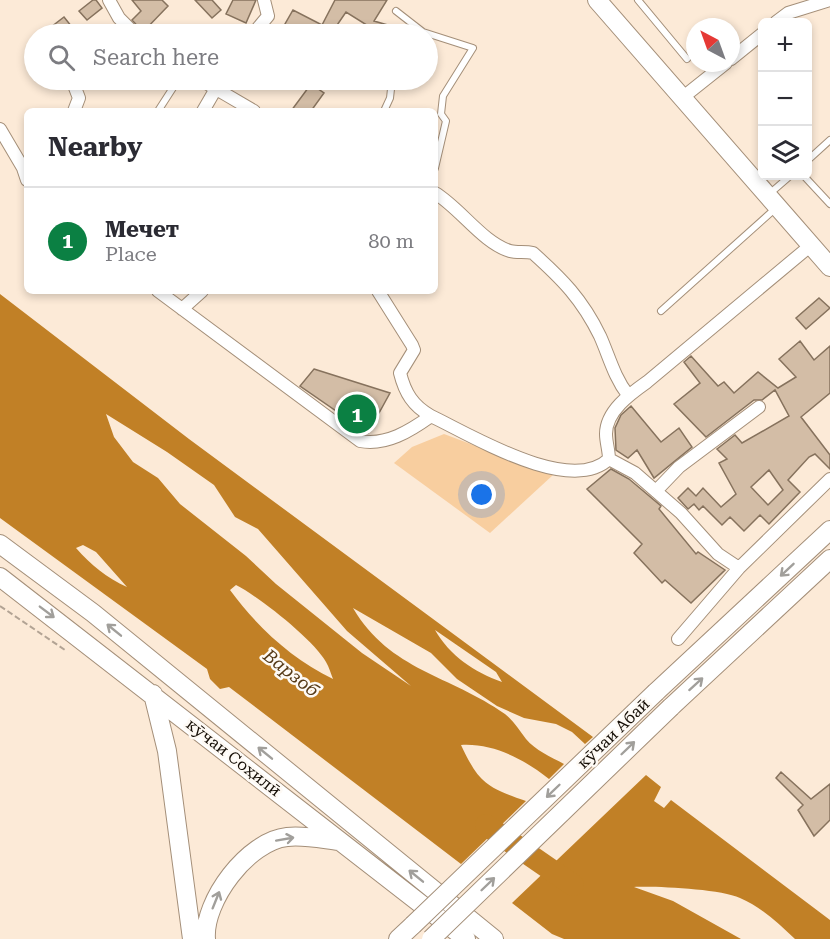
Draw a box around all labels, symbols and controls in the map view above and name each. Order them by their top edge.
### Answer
north arrow [686,18,740,72]
map controls [758,18,812,180]
button: + [758,18,812,72]
search box [24,24,438,90]
icon: search [45,41,78,74]
text: Search here [93,45,219,70]
button: − [758,72,812,126]
button: layers [758,126,812,180]
text: Nearby [48,132,142,162]
text: Мечет [105,217,179,242]
text: 1 [62,229,73,253]
text: 80 m [368,229,414,253]
text: Place [105,242,157,266]
pin: 1 [338,392,376,436]
your location [467,480,496,509]
one-way arrow [780,563,795,577]
one-way arrow [38,606,54,619]
one-way arrow [106,624,122,637]
water label: Варзоб [259,644,323,701]
one-way arrow [688,677,703,691]
street label: кӯчаи Абаӣ [573,694,654,772]
street label: кӯчаи Соҳилӣ [183,714,285,800]
one-way arrow [621,741,636,756]
one-way arrow [257,746,273,759]
one-way arrow [545,783,560,798]
one-way arrow [274,833,294,844]
one-way arrow [409,869,425,882]
one-way arrow [480,877,495,891]
one-way arrow [211,891,222,910]

